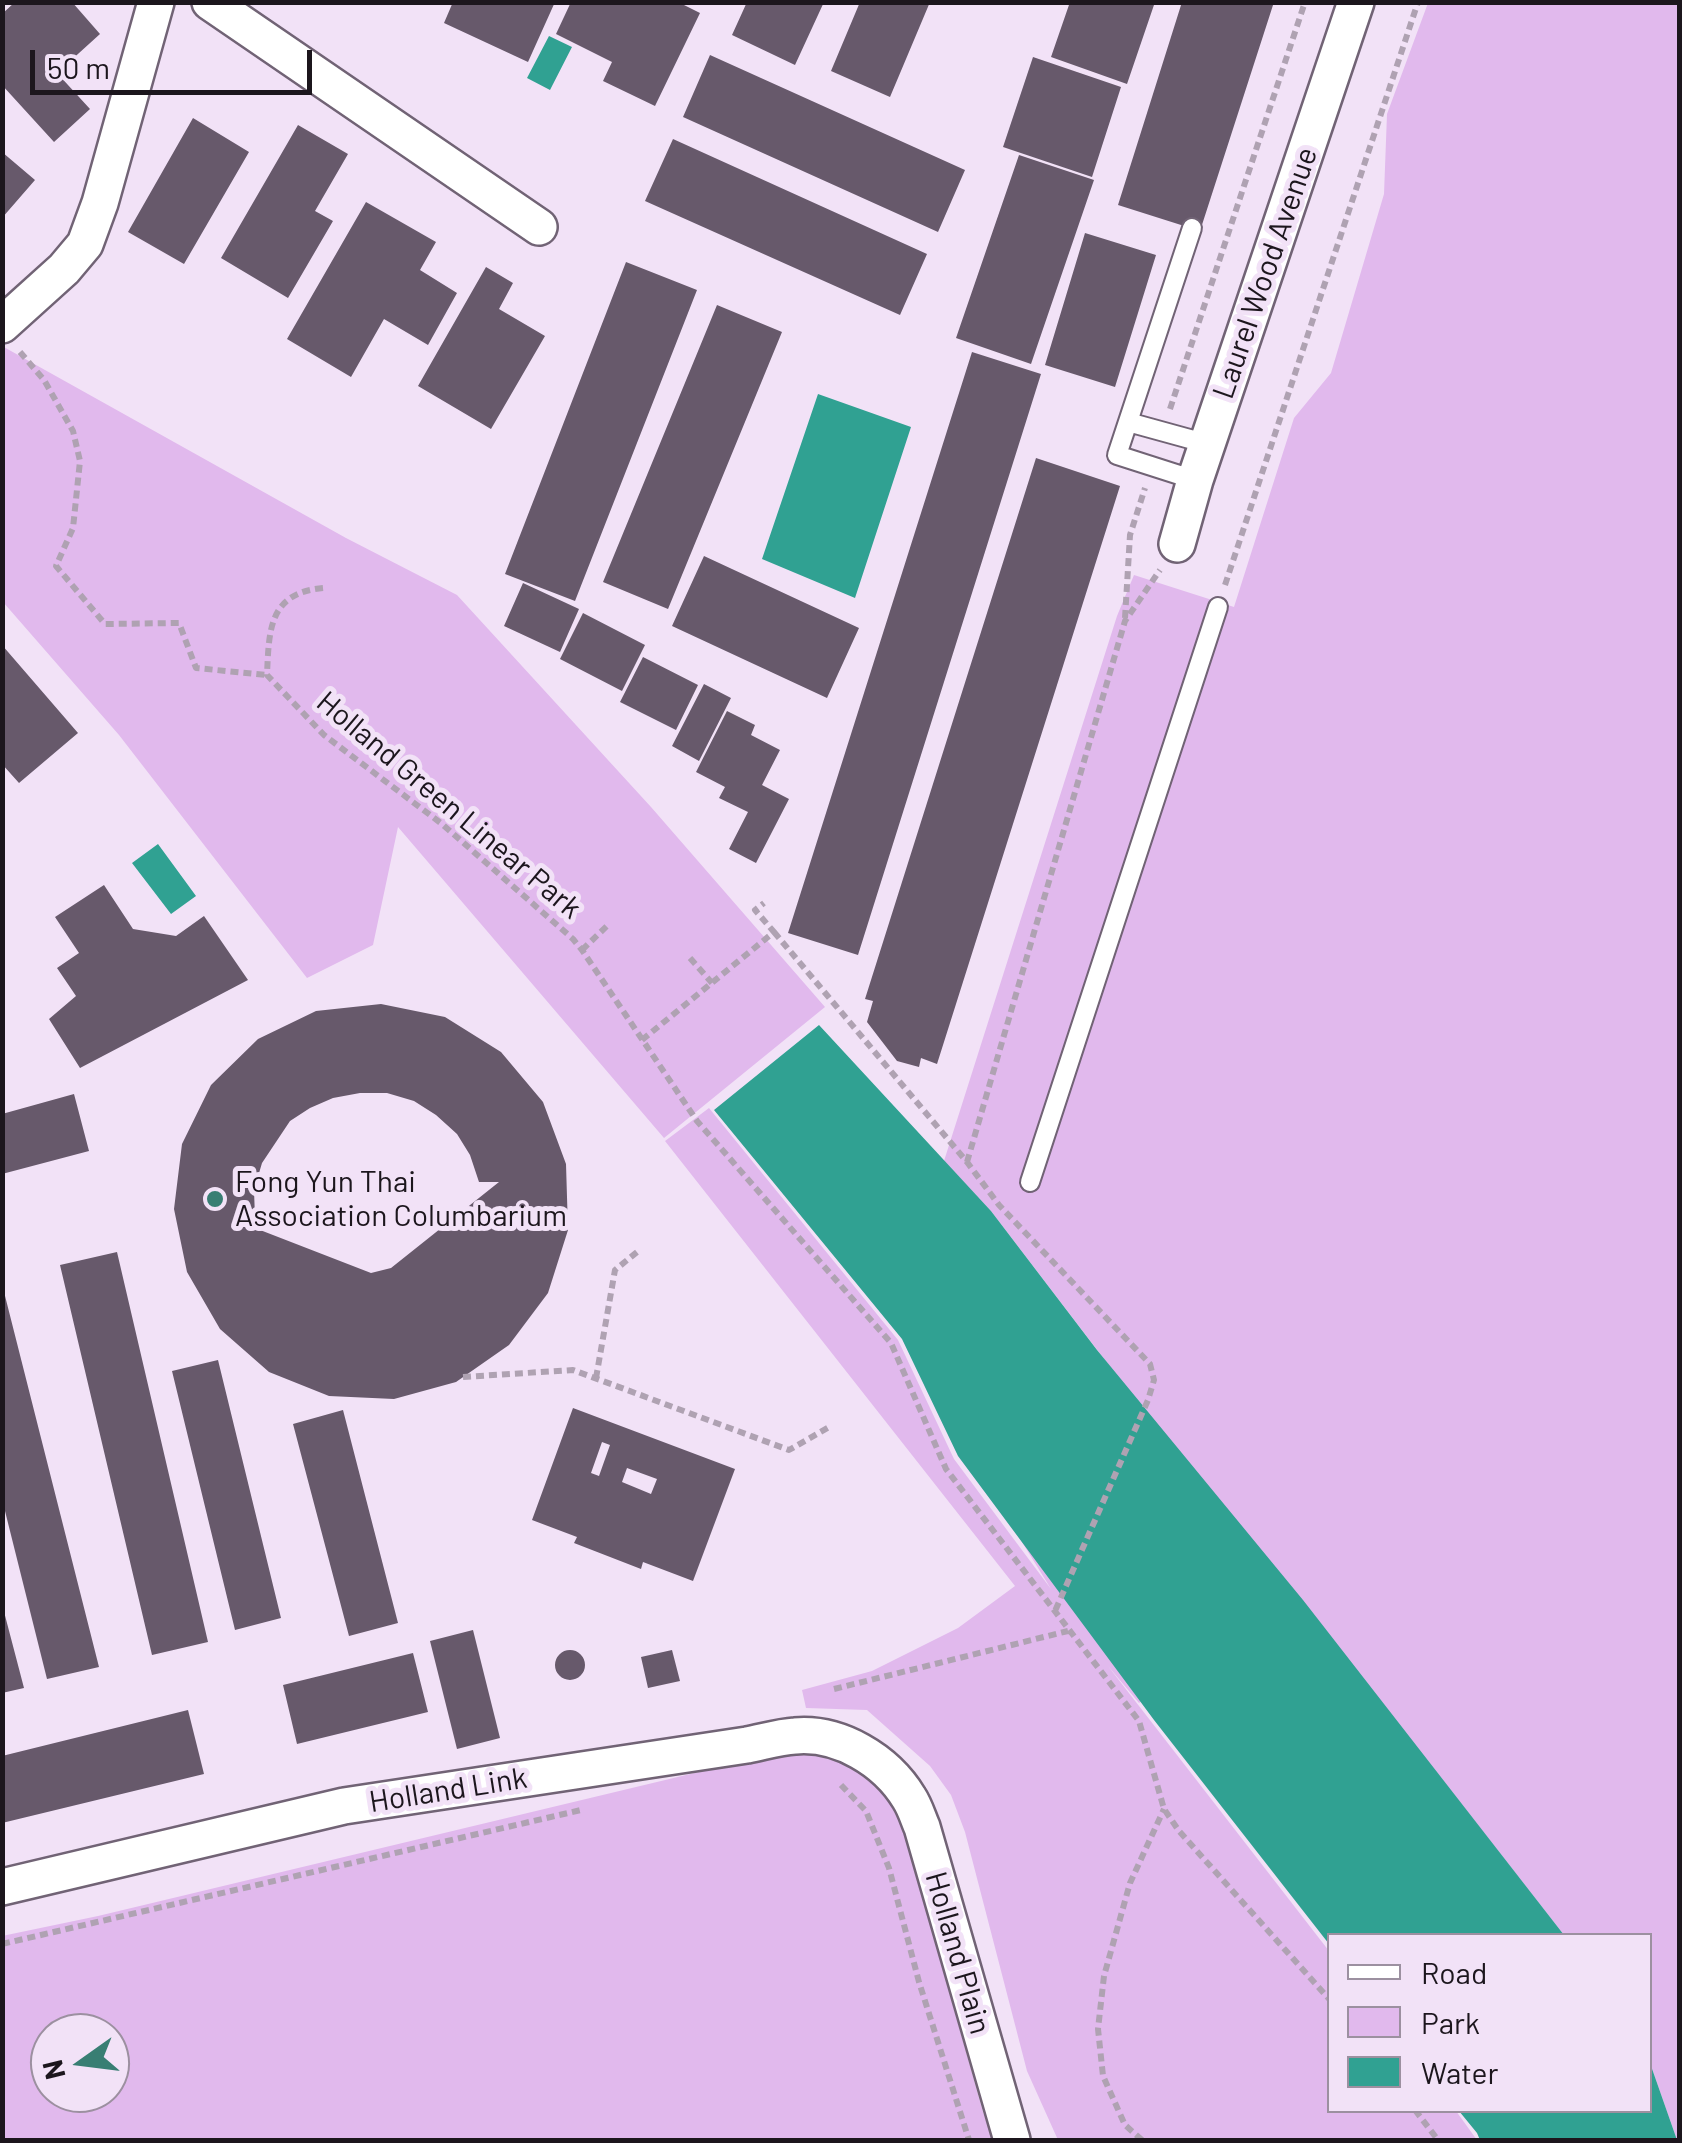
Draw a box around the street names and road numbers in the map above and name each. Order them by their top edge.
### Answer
street label: Laurel Wood Avenue [1205,143,1325,403]
street label: Holland Green Linear Park [309,684,589,926]
street label: Holland Link [367,1760,529,1820]
street label: Holland Plain [918,1868,998,2038]

